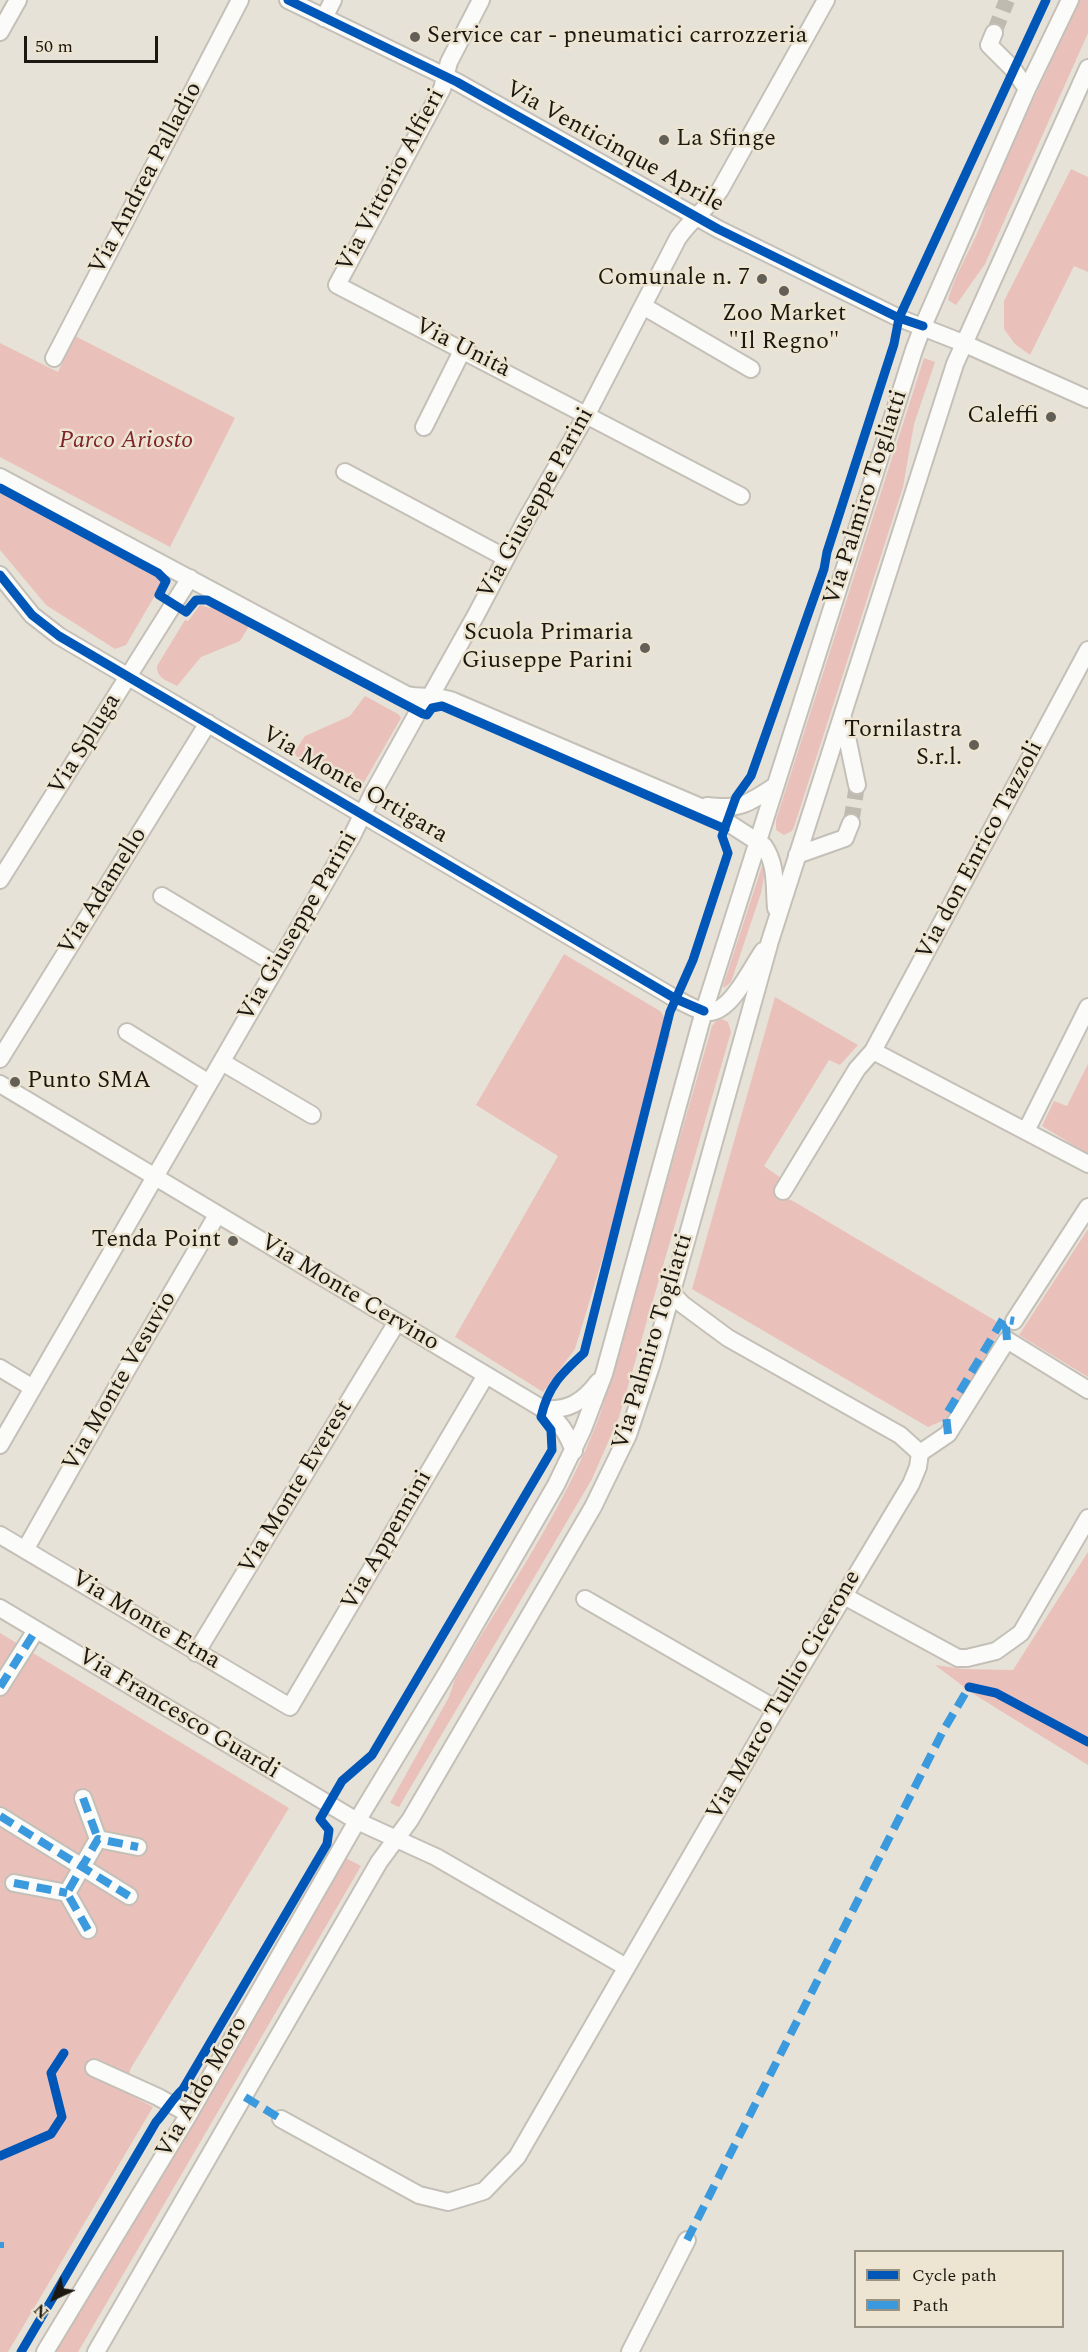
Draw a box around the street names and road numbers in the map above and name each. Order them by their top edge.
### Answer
street label: Via Venticinque Aprile [499,76,729,220]
street label: Via Andrea Palladio [84,78,210,280]
street label: Via Vittorio Alfieri [332,84,452,278]
street label: Via Unità [409,313,515,385]
street label: Via Palmiro Togliatti [819,387,915,609]
street label: Via Giuseppe Parini [472,403,602,605]
street label: Via Spluga [43,689,129,801]
street label: Via Monte Ortigara [256,721,452,851]
street label: Via don Enrico Tazzoli [911,737,1051,965]
street label: Via Adamello [53,823,155,961]
street label: Via Giuseppe Parini [233,827,365,1027]
street label: Via Monte Cervino [254,1229,444,1359]
street label: Via Palmiro Togliatti [607,1230,701,1454]
street label: Via Monte Vesuvio [58,1287,184,1477]
street label: Via Monte Everest [234,1396,360,1580]
street label: Via Appennini [336,1466,440,1616]
street label: Via Monte Etna [65,1565,225,1677]
street label: Via Marco Tullio Cicerone [702,1566,868,1826]
street label: Via Francesco Guardi [72,1643,284,1787]
street label: Via Aldo Moro [151,2012,255,2164]

